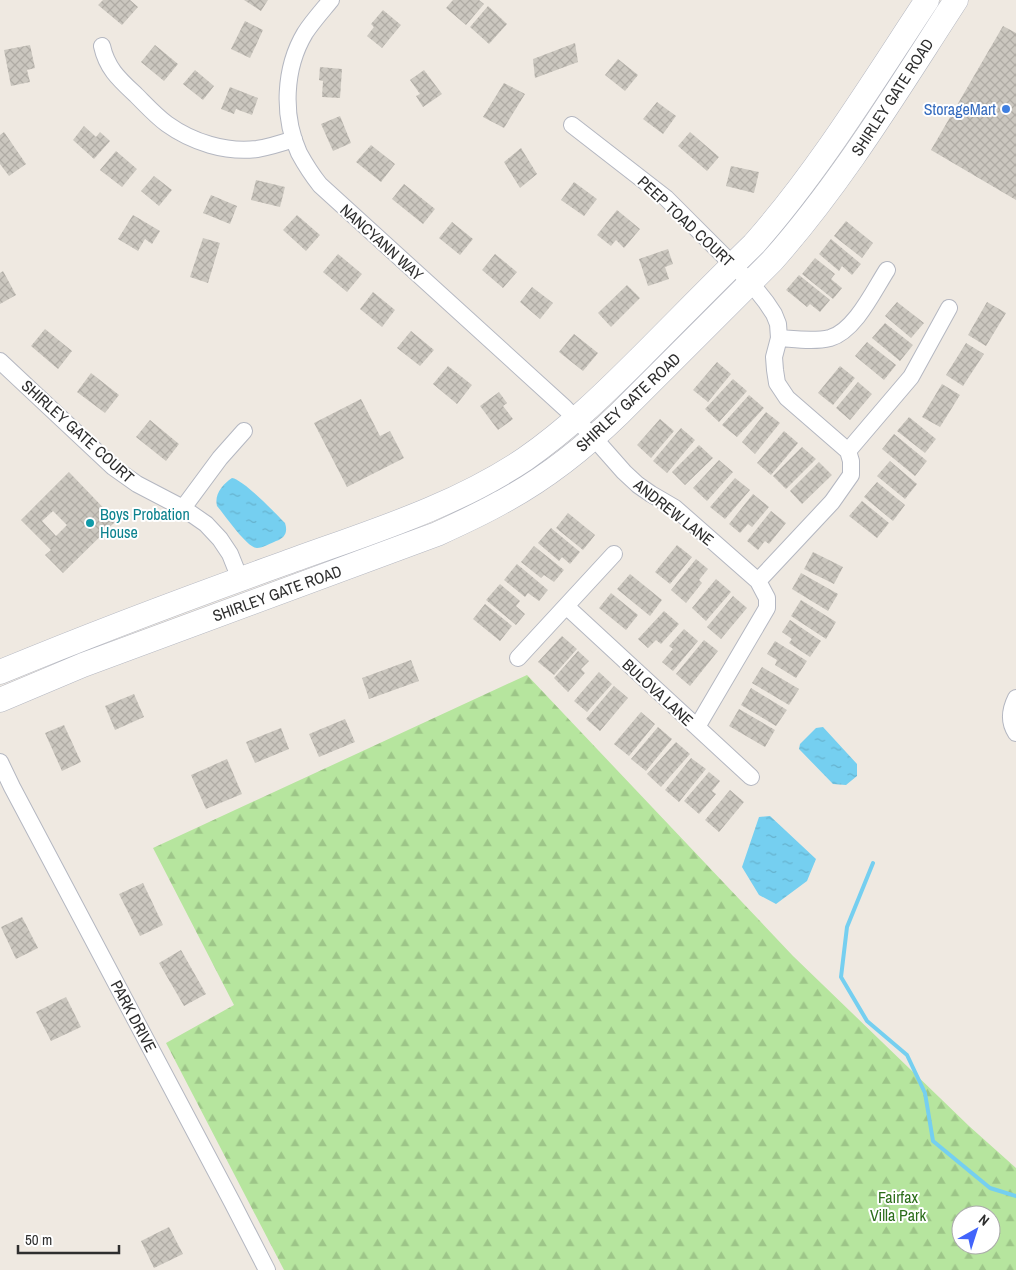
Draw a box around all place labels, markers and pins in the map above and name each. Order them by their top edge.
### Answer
place label: StorageMart [924,98,996,120]
marker: StorageMart [1000,103,1012,115]
place label: Boys Probation House [100,503,190,543]
marker: Boys Probation House [84,517,96,529]

